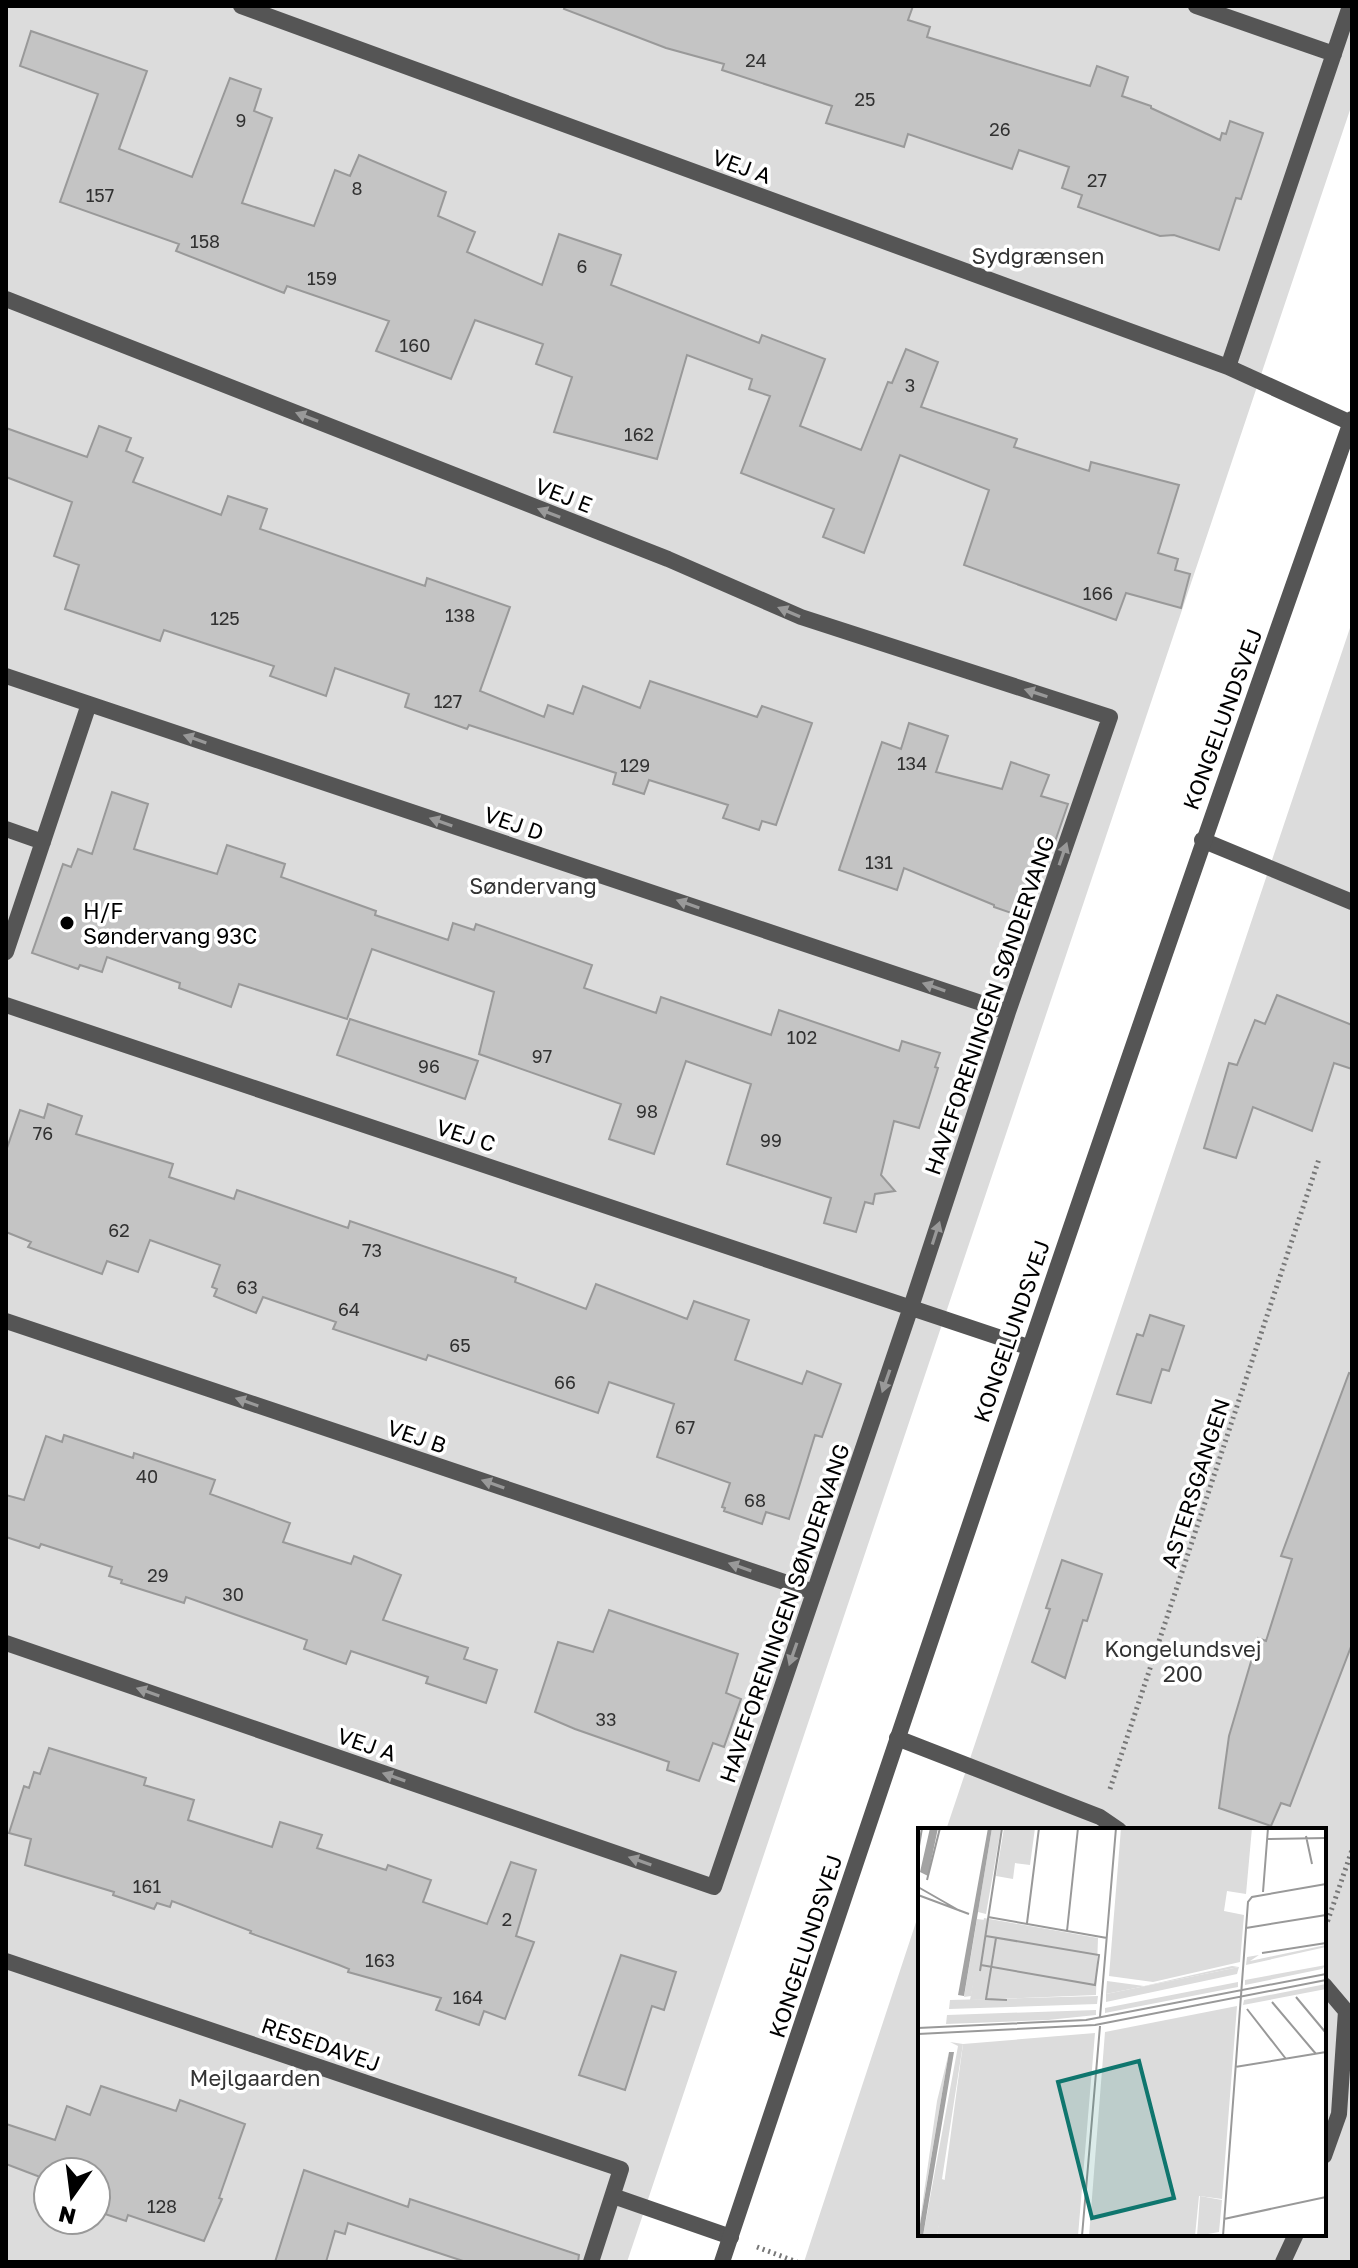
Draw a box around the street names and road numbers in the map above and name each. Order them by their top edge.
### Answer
street label: VEJ A [709,143,775,189]
street label: VEJ E [531,472,597,518]
street label: KONGELUNDSVEJ [1177,625,1267,813]
street label: VEJ D [481,800,547,846]
street label: HAVEFORENINGEN SØNDERVANG [918,832,1060,1178]
street label: VEJ C [433,1113,499,1157]
street label: KONGELUNDSVEJ [967,1236,1055,1426]
street label: ASTERSGANGEN [1155,1395,1235,1571]
street label: VEJ B [384,1413,450,1459]
street label: HAVEFORENINGEN SØNDERVANG [713,1440,855,1786]
street label: VEJ A [334,1721,400,1767]
street label: KONGELUNDSVEJ [763,1851,847,2041]
street label: RESEDAVEJ [258,2011,384,2077]

